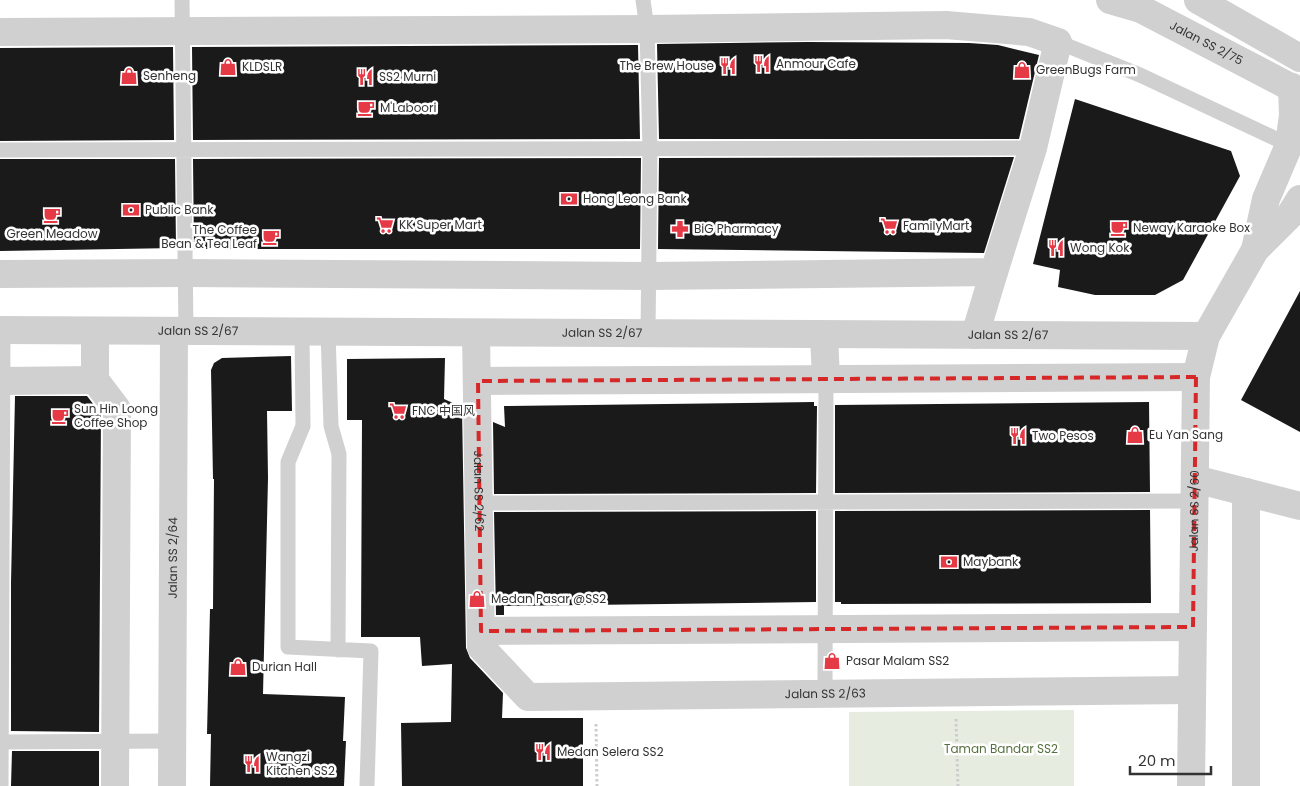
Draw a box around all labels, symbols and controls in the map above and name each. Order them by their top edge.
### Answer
street label: Jalan SS 2/75 [1167,17,1246,69]
restaurant icon: Anmour Cafe [752,54,772,74]
place label: Anmour Cafe [776,55,856,72]
restaurant icon: The Brew House [718,56,738,76]
shop icon: KLDSLR [218,57,238,77]
place label: The Brew House [619,57,714,74]
place label: KLDSLR [242,58,282,75]
shop icon: GreenBugs Farm [1012,60,1032,80]
place label: GreenBugs Farm [1036,61,1136,78]
shop icon: Senheng [119,66,139,86]
place label: Senheng [143,67,196,84]
restaurant icon: SS2 Murni [355,67,375,87]
place label: SS2 Murni [379,68,436,85]
cafe icon: M'Laboori [356,98,376,118]
place label: M'Laboori [380,99,436,116]
bank icon: Hong Leong Bank [559,189,579,209]
place label: Hong Leong Bank [583,190,687,207]
bank icon: Public Bank [121,200,141,220]
place label: Public Bank [145,201,214,218]
cafe icon: Green Meadow [42,205,62,225]
supermarket icon: KK Super Mart [375,215,395,235]
place label: KK Super Mart [399,216,482,233]
supermarket icon: FamilyMart [879,216,899,236]
place label: FamilyMart [903,217,969,234]
cafe icon: Neway Karaoke Box [1109,218,1129,238]
pharmacy icon: BiG Pharmacy [670,219,690,239]
place label: Neway Karaoke Box [1133,219,1250,236]
place label: BiG Pharmacy [694,220,779,237]
place label: The Coffee Bean & Tea Leaf [161,221,257,252]
place label: Green Meadow [6,225,98,242]
cafe icon: The Coffee Bean & Tea Leaf [261,227,281,247]
restaurant icon: Wong Kok [1046,238,1066,258]
place label: Wong Kok [1070,239,1130,256]
street label: Jalan SS 2/67 [158,322,239,339]
street label: Jalan SS 2/67 [562,324,643,341]
street label: Jalan SS 2/67 [968,326,1049,343]
place label: Sun Hin Loong Coffee Shop [74,400,158,431]
supermarket icon: FNC 中国风 [388,401,408,421]
place label: FNC 中国风 [412,402,475,419]
cafe icon: Sun Hin Loong Coffee Shop [50,406,70,426]
shop icon: Eu Yan Sang [1125,425,1145,445]
restaurant icon: Two Pesos [1008,426,1028,446]
place label: Eu Yan Sang [1149,426,1223,443]
place label: Two Pesos [1032,427,1094,444]
street label: Jalan SS 2/62 [470,450,488,532]
street label: Jalan SS 2/60 [1185,470,1203,552]
street label: Jalan SS 2/64 [164,517,181,599]
bank icon: Maybank [939,552,959,572]
place label: Maybank [963,553,1019,570]
shop icon: Medan Pasar @SS2 [467,589,487,609]
place label: Medan Pasar @SS2 [491,590,606,607]
shop icon: Pasar Malam SS2 [822,651,842,671]
place label: Pasar Malam SS2 [846,652,949,669]
shop icon: Durian Hall [228,657,248,677]
place label: Durian Hall [252,658,317,675]
street label: Jalan SS 2/63 [785,684,866,702]
park label: Taman Bandar SS2 [944,740,1058,757]
restaurant icon: Medan Selera SS2 [533,742,553,762]
place label: Medan Selera SS2 [557,743,664,760]
scale bar [1130,744,1211,776]
place label: Wangzi Kitchen SS2 [266,748,335,779]
text: 20 m [1138,750,1176,771]
restaurant icon: Wangzi Kitchen SS2 [242,754,262,774]

